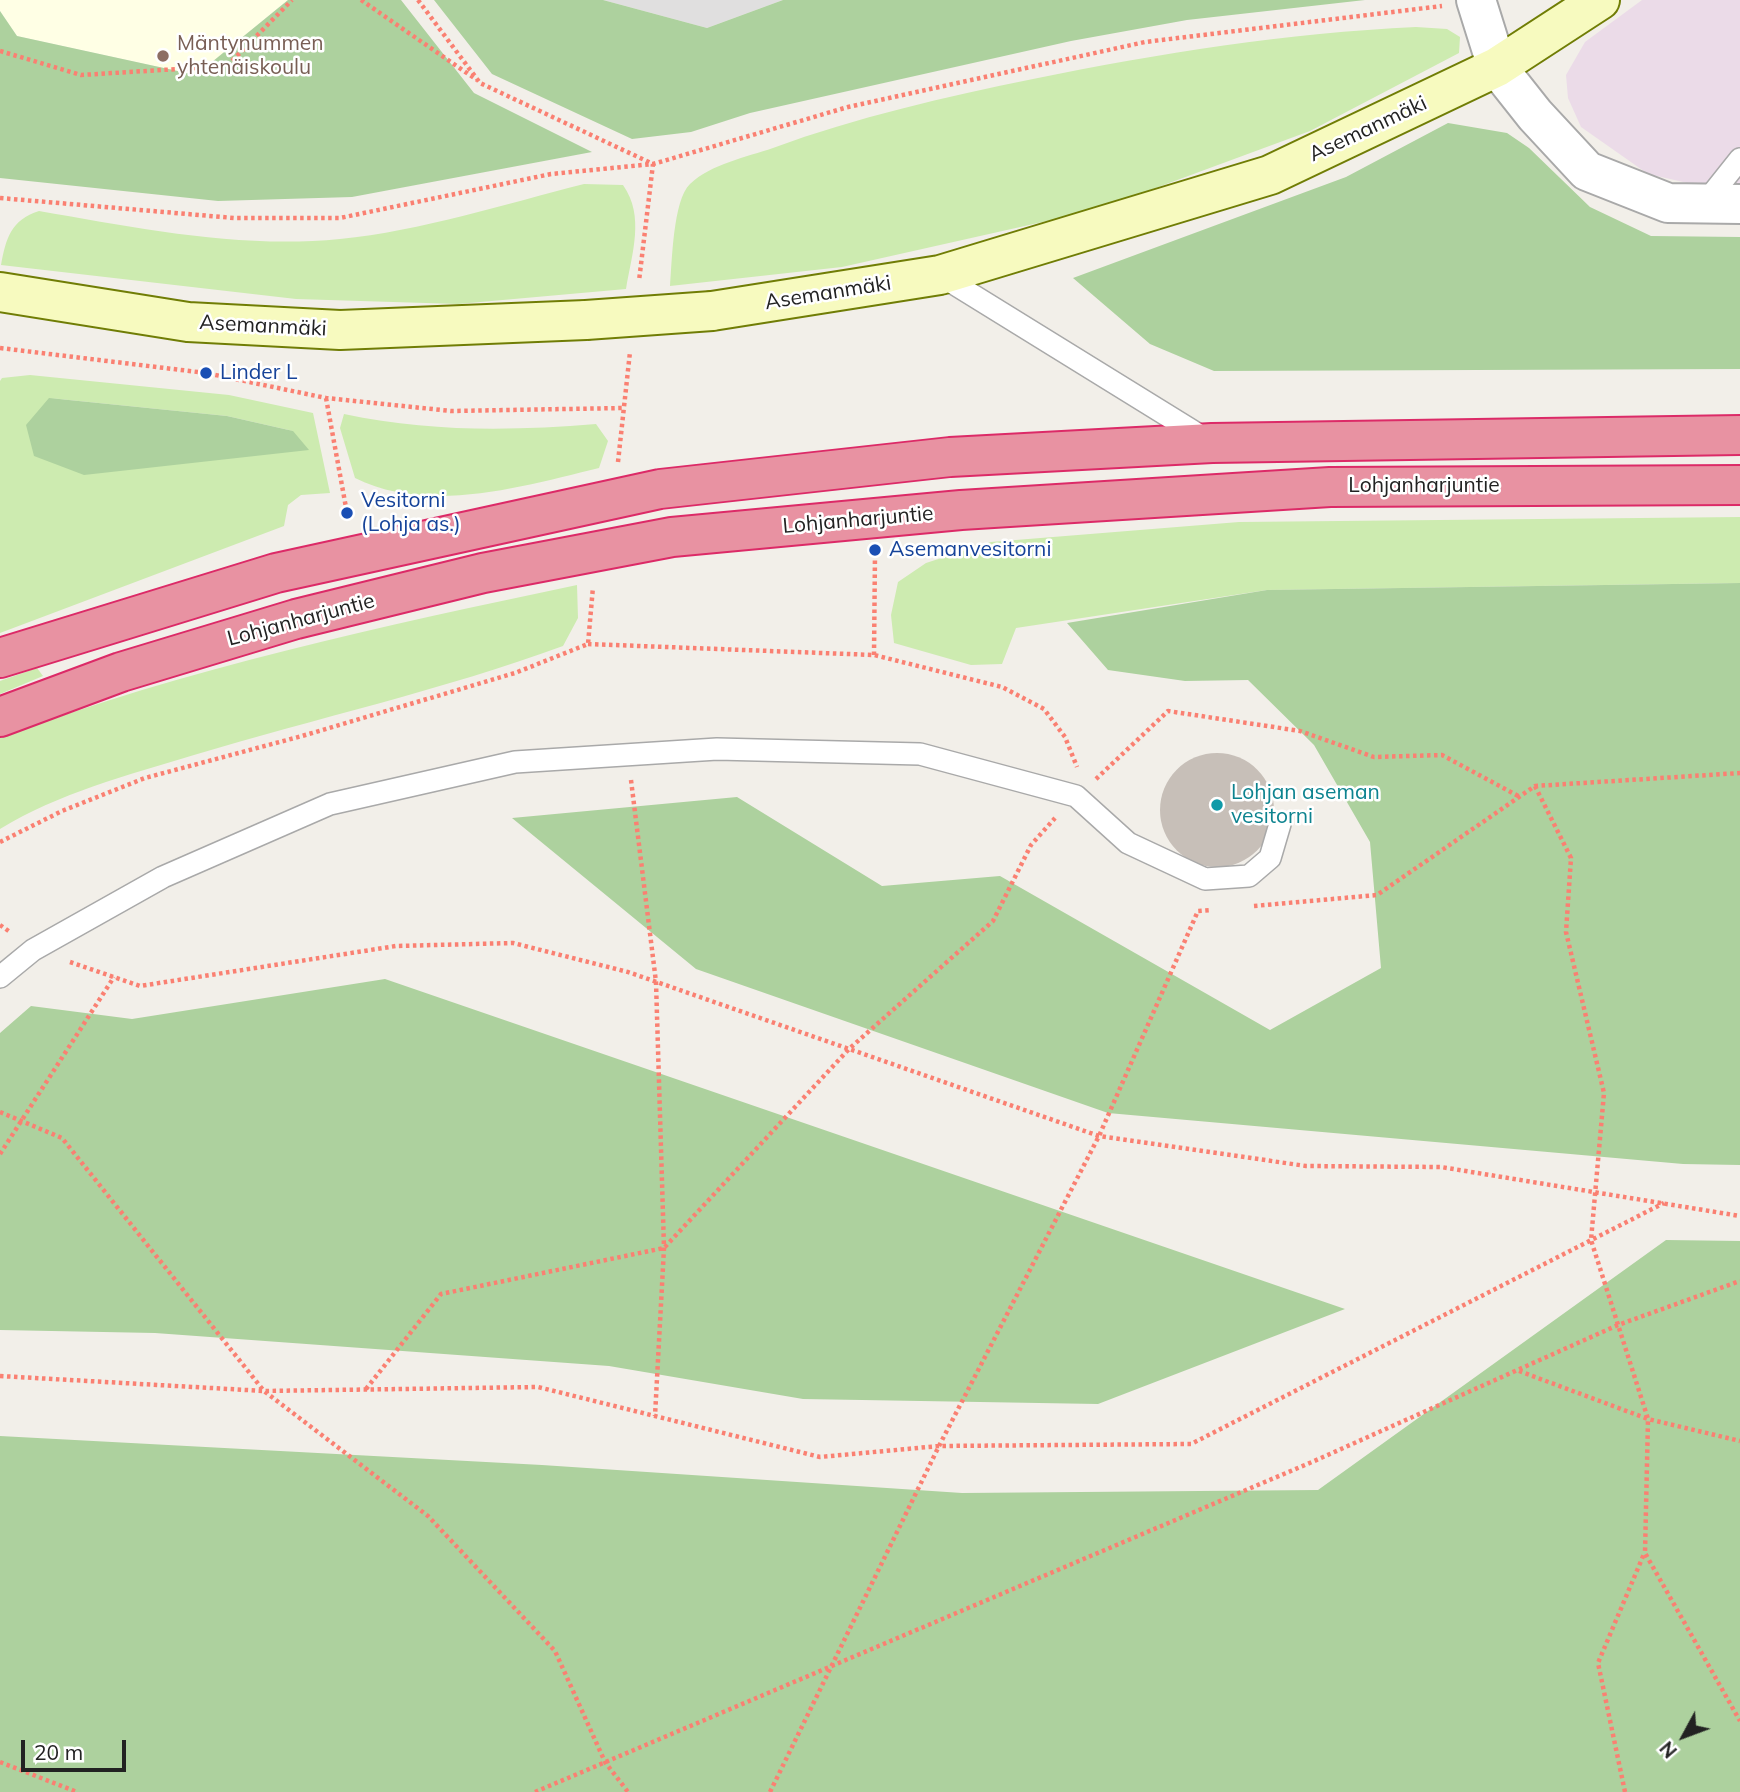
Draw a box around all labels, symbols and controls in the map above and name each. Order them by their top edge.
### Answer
place label: Mäntynummen yhtenäiskoulu [177,31,324,81]
marker: Mäntynummen yhtenäiskoulu [155,48,171,64]
street label: Asemanmäki [1305,91,1431,167]
street label: Asemanmäki [763,271,893,315]
street label: Asemanmäki [199,310,327,342]
place label: Linder L [220,360,297,386]
marker: Linder L [198,365,214,381]
street label: Lohjanharjuntie [1348,473,1500,499]
place label: Vesitorni (Lohja as.) [361,488,461,538]
street label: Lohjanharjuntie [782,501,934,539]
marker: Vesitorni (Lohja as.) [339,505,355,521]
place label: Asemanvesitorni [889,537,1051,563]
marker: Asemanvesitorni [867,542,883,558]
street label: Lohjanharjuntie [225,588,377,652]
place label: Lohjan aseman vesitorni [1231,780,1380,830]
marker: Lohjan aseman vesitorni [1209,797,1225,813]
north arrow [1649,1701,1719,1771]
scale bar [24,1726,130,1770]
text: N [1654,1736,1682,1763]
text: 20 m [34,1739,83,1765]

